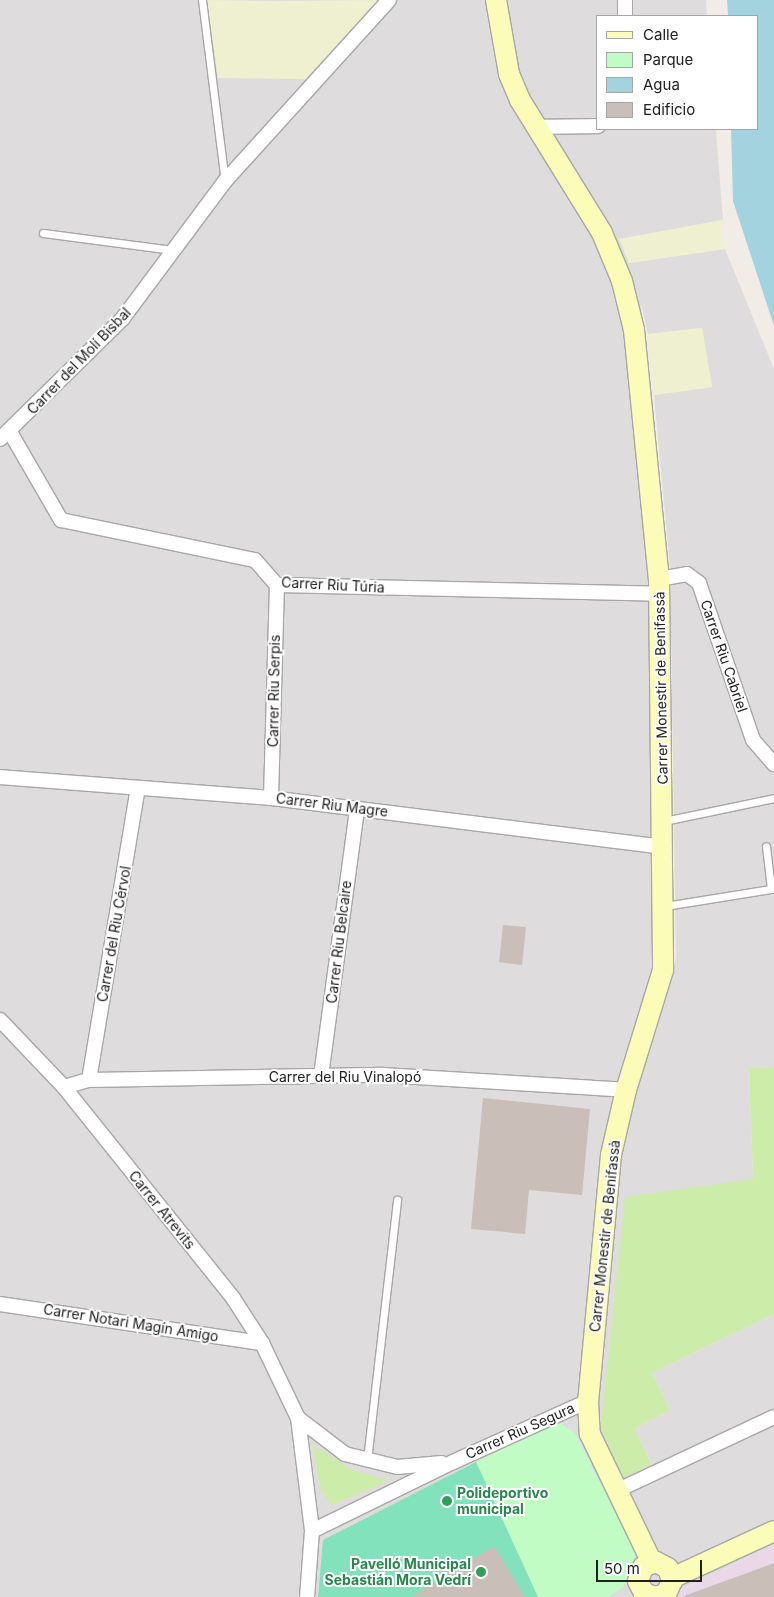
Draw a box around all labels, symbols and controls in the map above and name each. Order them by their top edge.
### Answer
legend [596,15,759,130]
text: Calle [643,25,678,44]
text: Parque [643,50,693,69]
text: Agua [643,75,680,94]
text: Edificio [643,100,695,119]
street label: Carrer del Molí Bisbal [24,304,134,418]
street label: Carrer Riu Túria [281,574,385,596]
street label: Carrer Monestir de Benifassà [651,591,671,785]
street label: Carrer Riu Cabriel [697,598,751,714]
street label: Carrer Riu Serpis [265,635,283,747]
street label: Carrer Riu Magre [275,790,389,820]
street label: Carrer del Riu Cérvol [94,865,134,1003]
street label: Carrer Riu Belcaire [323,879,355,1005]
street label: Carrer del Riu Vinalopó [269,1069,421,1085]
street label: Carrer Monestir de Benifassà [587,1139,623,1333]
street label: Carrer Atrevits [125,1167,199,1253]
street label: Carrer Notari Magín Amigo [42,1301,220,1345]
street label: Carrer Riu Segura [463,1399,577,1463]
place label: Polideportivo municipal [457,1485,548,1518]
marker: Polideportivo municipal [441,1495,453,1507]
scale bar [599,1550,705,1582]
place label: Pavelló Municipal Sebastián Mora Vedrí [325,1556,471,1588]
text: 50 m [604,1559,640,1578]
marker: Pavelló Municipal Sebastián Mora Vedrí [475,1566,487,1578]

